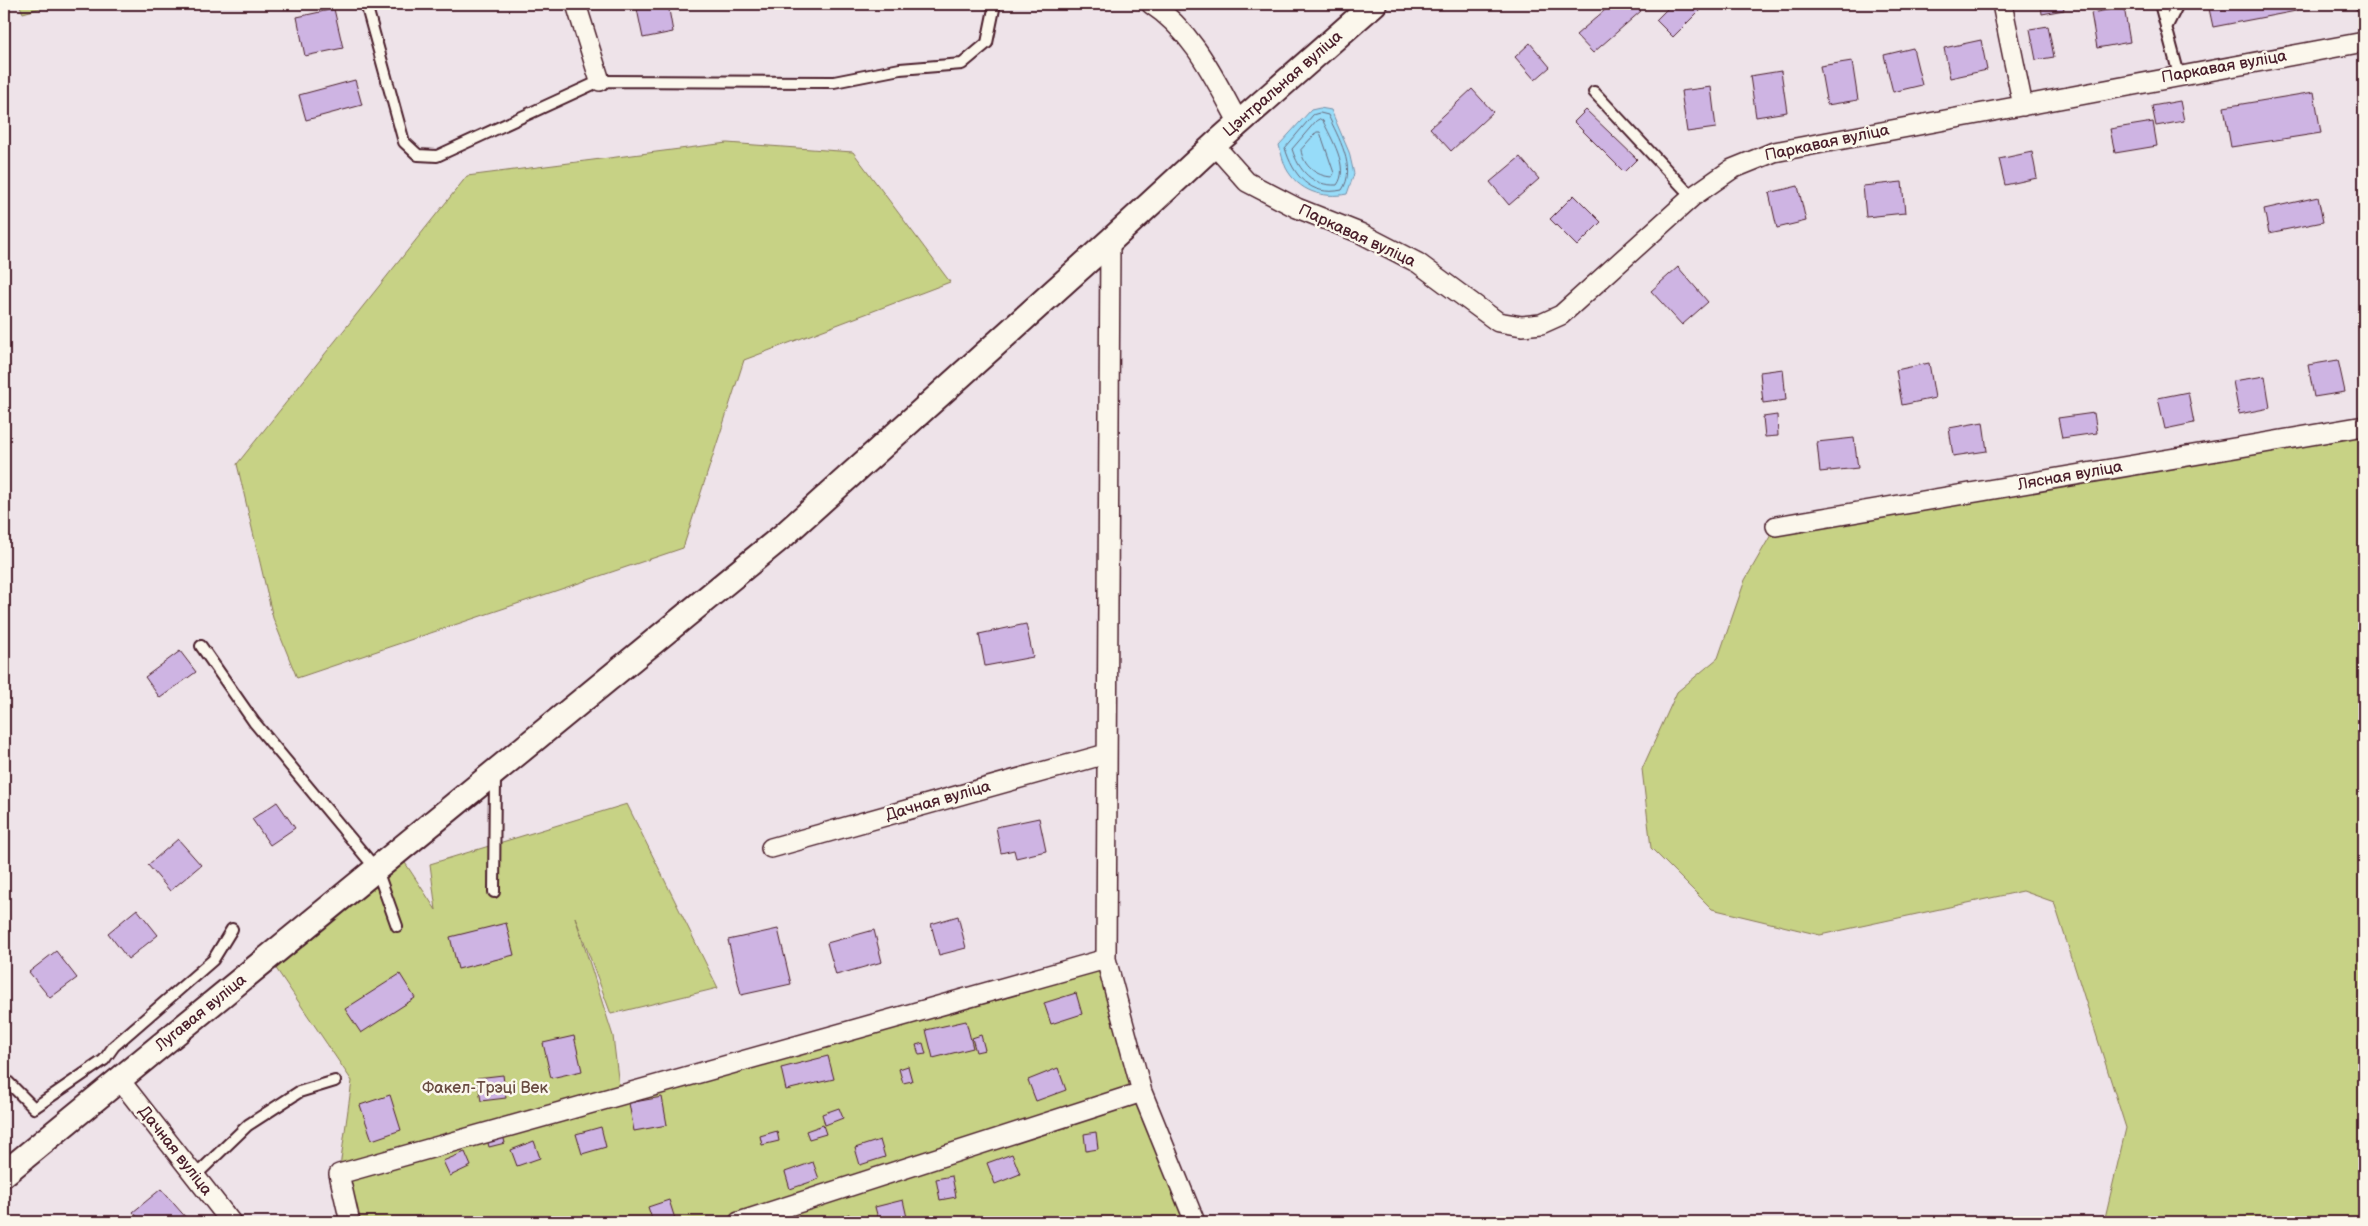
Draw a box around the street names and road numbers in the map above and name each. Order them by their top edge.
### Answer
street label: Цэнтральная вуліца [1219,27,1347,141]
street label: Паркавая вуліца [2160,47,2289,87]
street label: Паркавая вуліца [1763,120,1892,165]
street label: Паркавая вуліца [1296,201,1419,272]
street label: Лясная вуліца [2015,457,2125,495]
street label: Дачная вуліца [883,777,993,825]
street label: Лугавая вуліца [151,970,251,1056]
street label: Дачная вуліца [134,1102,216,1200]

